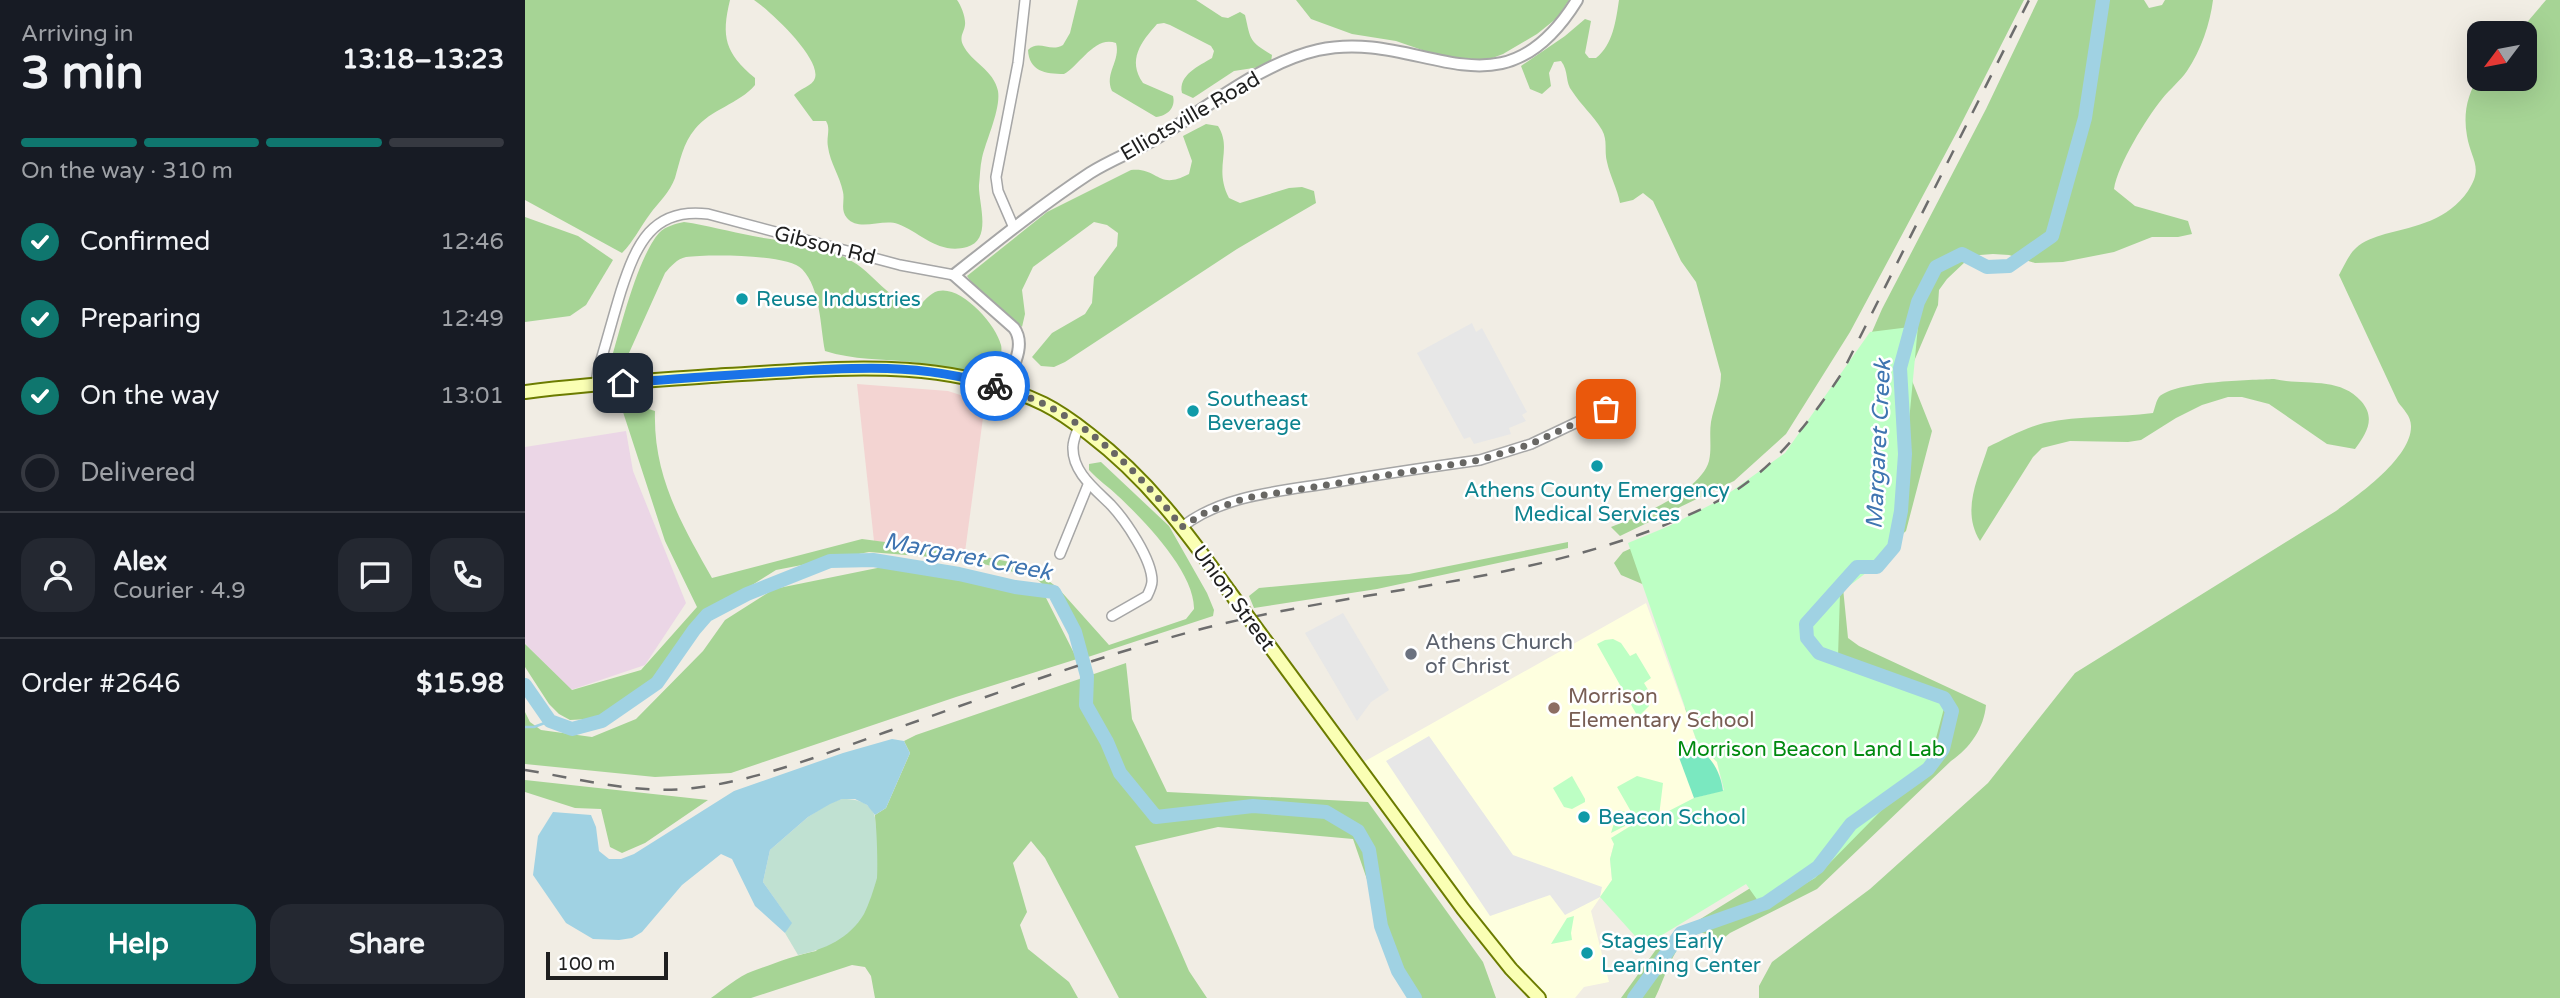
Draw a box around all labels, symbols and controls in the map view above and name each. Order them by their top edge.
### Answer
text: Arriving in [21,20,134,48]
north arrow [2467,21,2537,91]
map controls [2467,21,2537,91]
text: 13:18–13:23 [342,44,504,75]
text: 3 min [21,46,144,101]
street label: Elliotsville Road [1116,66,1264,166]
text: On the way · 310 m [21,157,233,185]
street label: Gibson Rd [772,221,878,270]
icon: check [21,223,59,261]
text: Confirmed [80,226,210,257]
text: 12:46 [440,228,504,256]
place label: Reuse Industries [756,287,921,312]
marker: Reuse Industries [734,291,750,307]
icon: check [21,300,59,338]
text: Preparing [80,303,201,334]
text: 12:49 [440,305,504,333]
courier [960,351,1030,421]
pin [593,353,653,413]
water label: Margaret Creek [1861,357,1898,530]
icon: home [604,364,642,402]
icon: bike [976,367,1014,405]
icon: check [21,377,59,415]
pin [1576,379,1636,439]
text: On the way [80,380,220,411]
text: 13:01 [440,382,504,410]
place label: Southeast Beverage [1207,387,1308,436]
icon: bag [1587,390,1625,428]
marker: Southeast Beverage [1185,403,1201,419]
text: Delivered [80,457,196,488]
marker: Athens County Emergency Medical Services [1589,458,1605,474]
place label: Athens County Emergency Medical Services [1464,478,1730,527]
water label: Margaret Creek [882,527,1055,587]
button: person [21,538,95,612]
button: chat [338,538,412,612]
button: phone [430,538,504,612]
street label: Union Street [1187,541,1280,656]
text: Alex [113,546,167,577]
text: Courier · 4.9 [113,577,246,605]
place label: Athens Church of Christ [1425,630,1573,679]
marker: Athens Church of Christ [1403,646,1419,662]
text: Order #2646 [21,668,181,699]
text: $15.98 [416,668,504,699]
place label: Morrison Elementary School [1568,684,1755,733]
marker: Morrison Elementary School [1546,700,1562,716]
park label: Morrison Beacon Land Lab [1677,737,1945,762]
place label: Beacon School [1598,805,1746,830]
marker: Beacon School [1576,809,1592,825]
button: Help [21,904,256,984]
button: Share [270,904,504,984]
place label: Stages Early Learning Center [1601,929,1761,978]
marker: Stages Early Learning Center [1579,945,1595,961]
scale bar [546,949,669,981]
text: 100 m [557,953,615,975]

